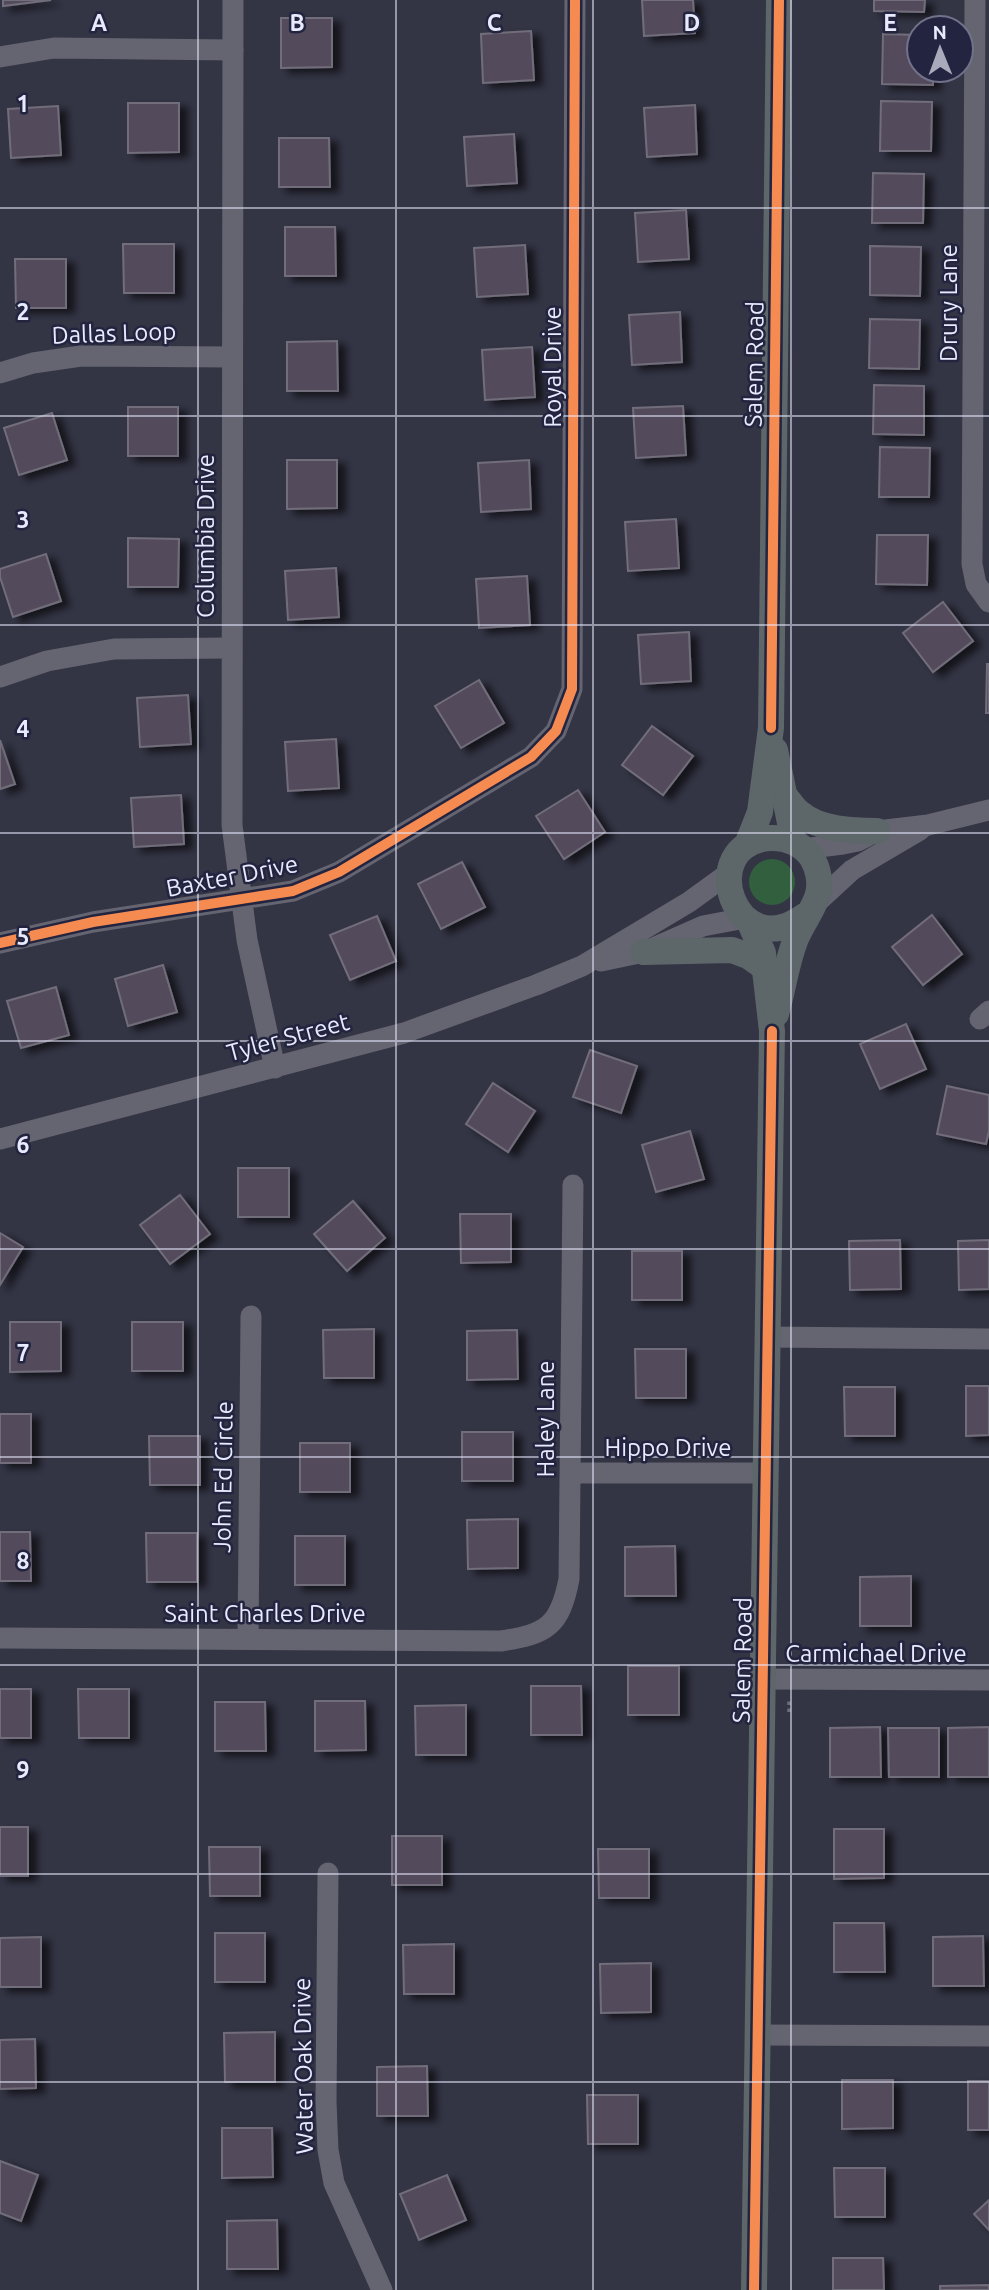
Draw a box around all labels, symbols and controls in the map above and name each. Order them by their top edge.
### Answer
text: A [91,10,107,35]
text: B [289,10,305,35]
text: C [487,10,502,35]
text: D [684,10,700,35]
text: E [883,10,897,35]
north arrow [905,14,975,84]
text: N [932,21,947,43]
text: 1 [17,91,29,116]
street label: Drury Lane [935,244,962,362]
text: 2 [17,299,29,324]
street label: Salem Road [739,301,769,427]
street label: Royal Drive [539,306,566,428]
street label: Dallas Loop [51,317,177,349]
street label: Columbia Drive [192,454,219,618]
text: 3 [17,507,29,532]
text: 4 [17,716,30,741]
street label: Baxter Drive [164,850,300,902]
text: 5 [17,924,29,949]
street label: Tyler Street [224,1008,353,1066]
text: 6 [17,1132,30,1157]
text: 7 [17,1340,29,1365]
street label: Haley Lane [532,1360,559,1478]
street label: John Ed Circle [208,1401,238,1553]
street label: Hippo Drive [605,1434,731,1461]
text: 8 [17,1548,29,1573]
street label: Salem Road [727,1597,757,1723]
street label: Saint Charles Drive [164,1600,366,1627]
street label: Carmichael Drive [785,1640,967,1667]
text: 9 [17,1757,29,1782]
street label: Water Oak Drive [288,1977,318,2155]

